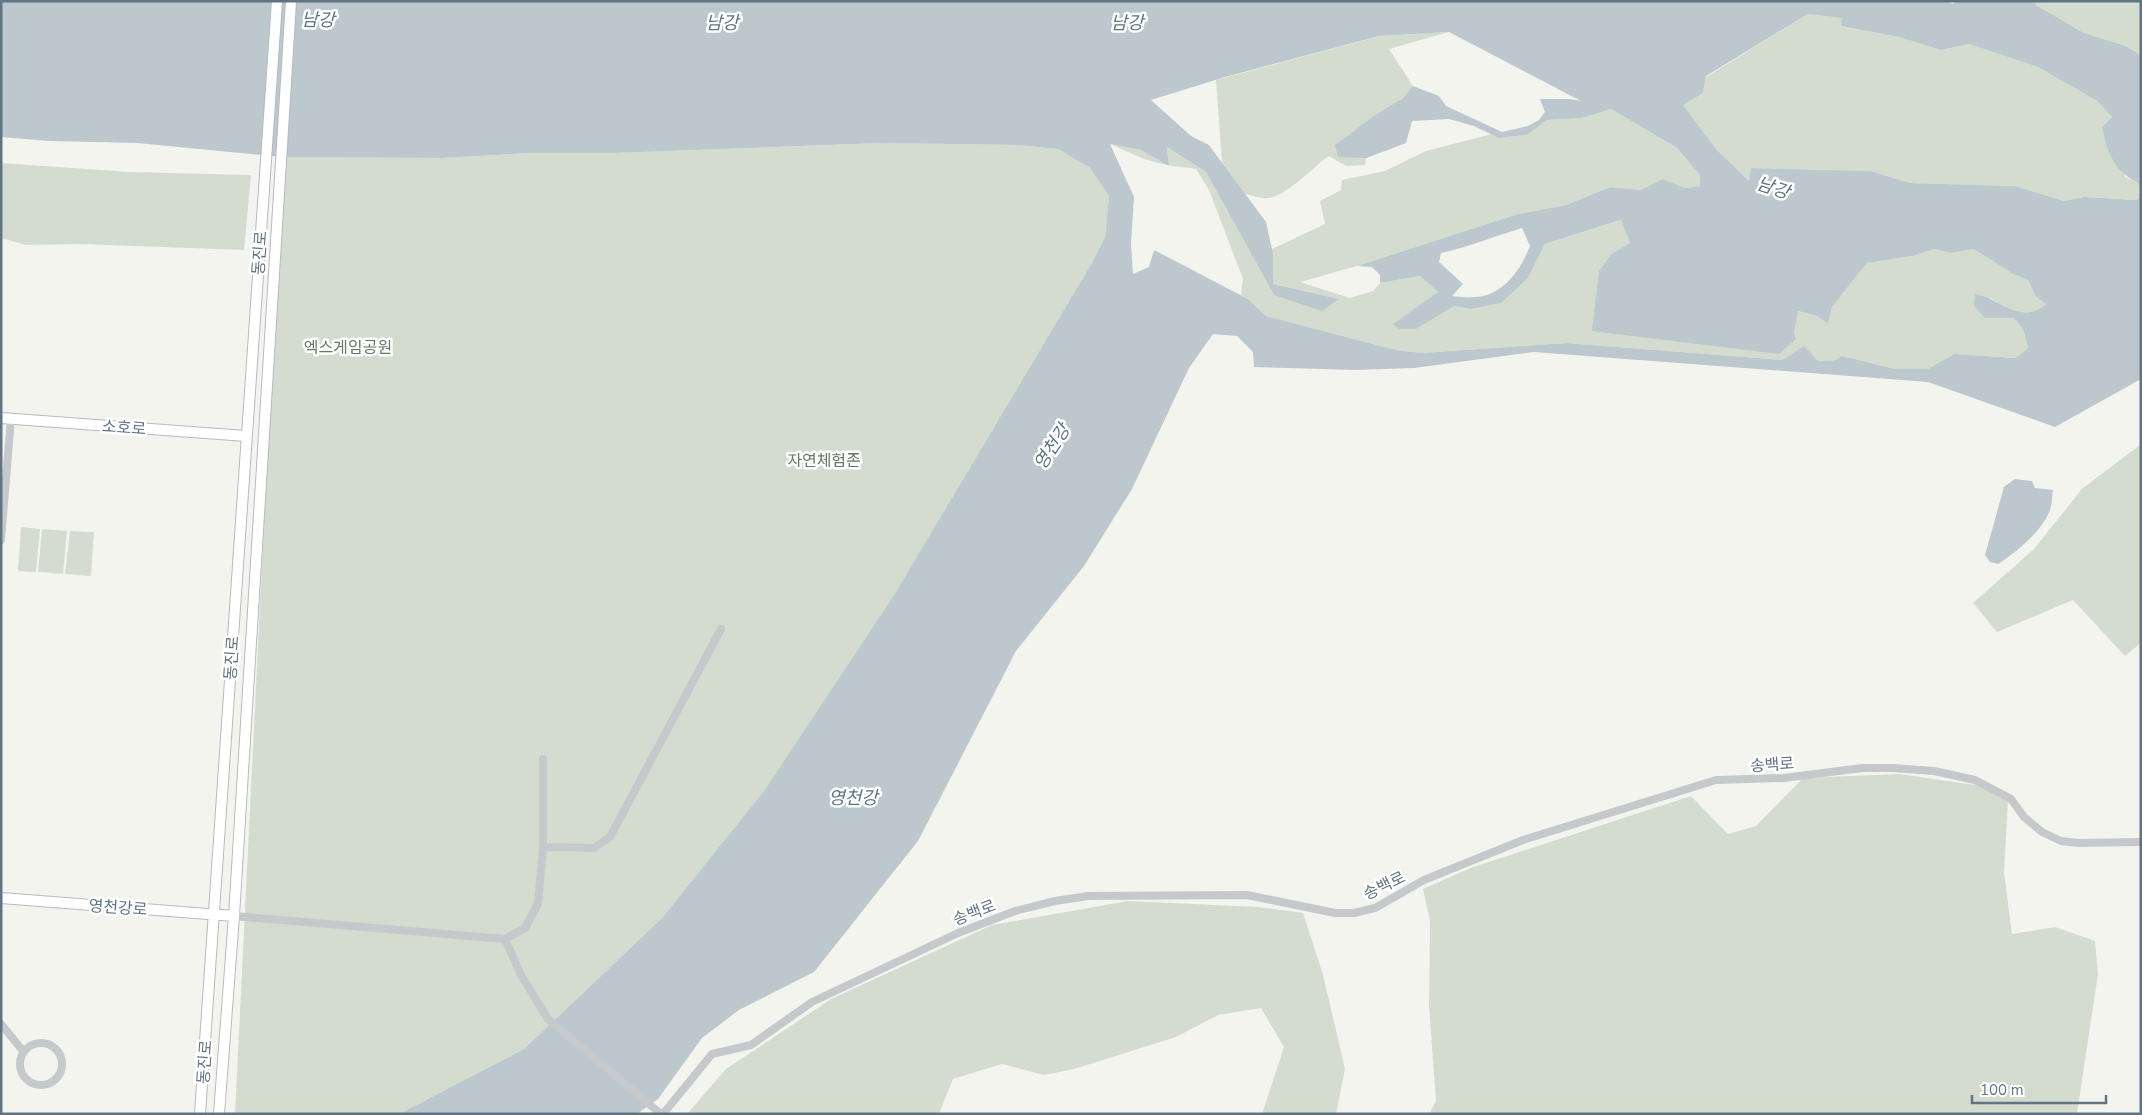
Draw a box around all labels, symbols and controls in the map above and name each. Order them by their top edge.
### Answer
water label: 남강 [301,8,337,32]
water label: 남강 [705,11,741,35]
water label: 남강 [1110,11,1146,35]
water label: 남강 [1754,171,1795,205]
street label: 동진로 [247,230,273,276]
park label: 엑스게임공원 [304,337,392,359]
street label: 소호로 [101,415,147,441]
water label: 영천강 [1028,418,1077,474]
park label: 자연체험존 [787,450,861,472]
street label: 동진로 [219,635,245,681]
street label: 송백로 [1749,752,1795,778]
water label: 영천강 [828,786,880,810]
street label: 송백로 [1360,866,1409,905]
street label: 영천강로 [88,895,148,921]
street label: 송백로 [950,895,999,931]
street label: 동진로 [192,1039,218,1085]
scale bar [1972,1072,2106,1104]
text: 100 m [1980,1080,2024,1100]

